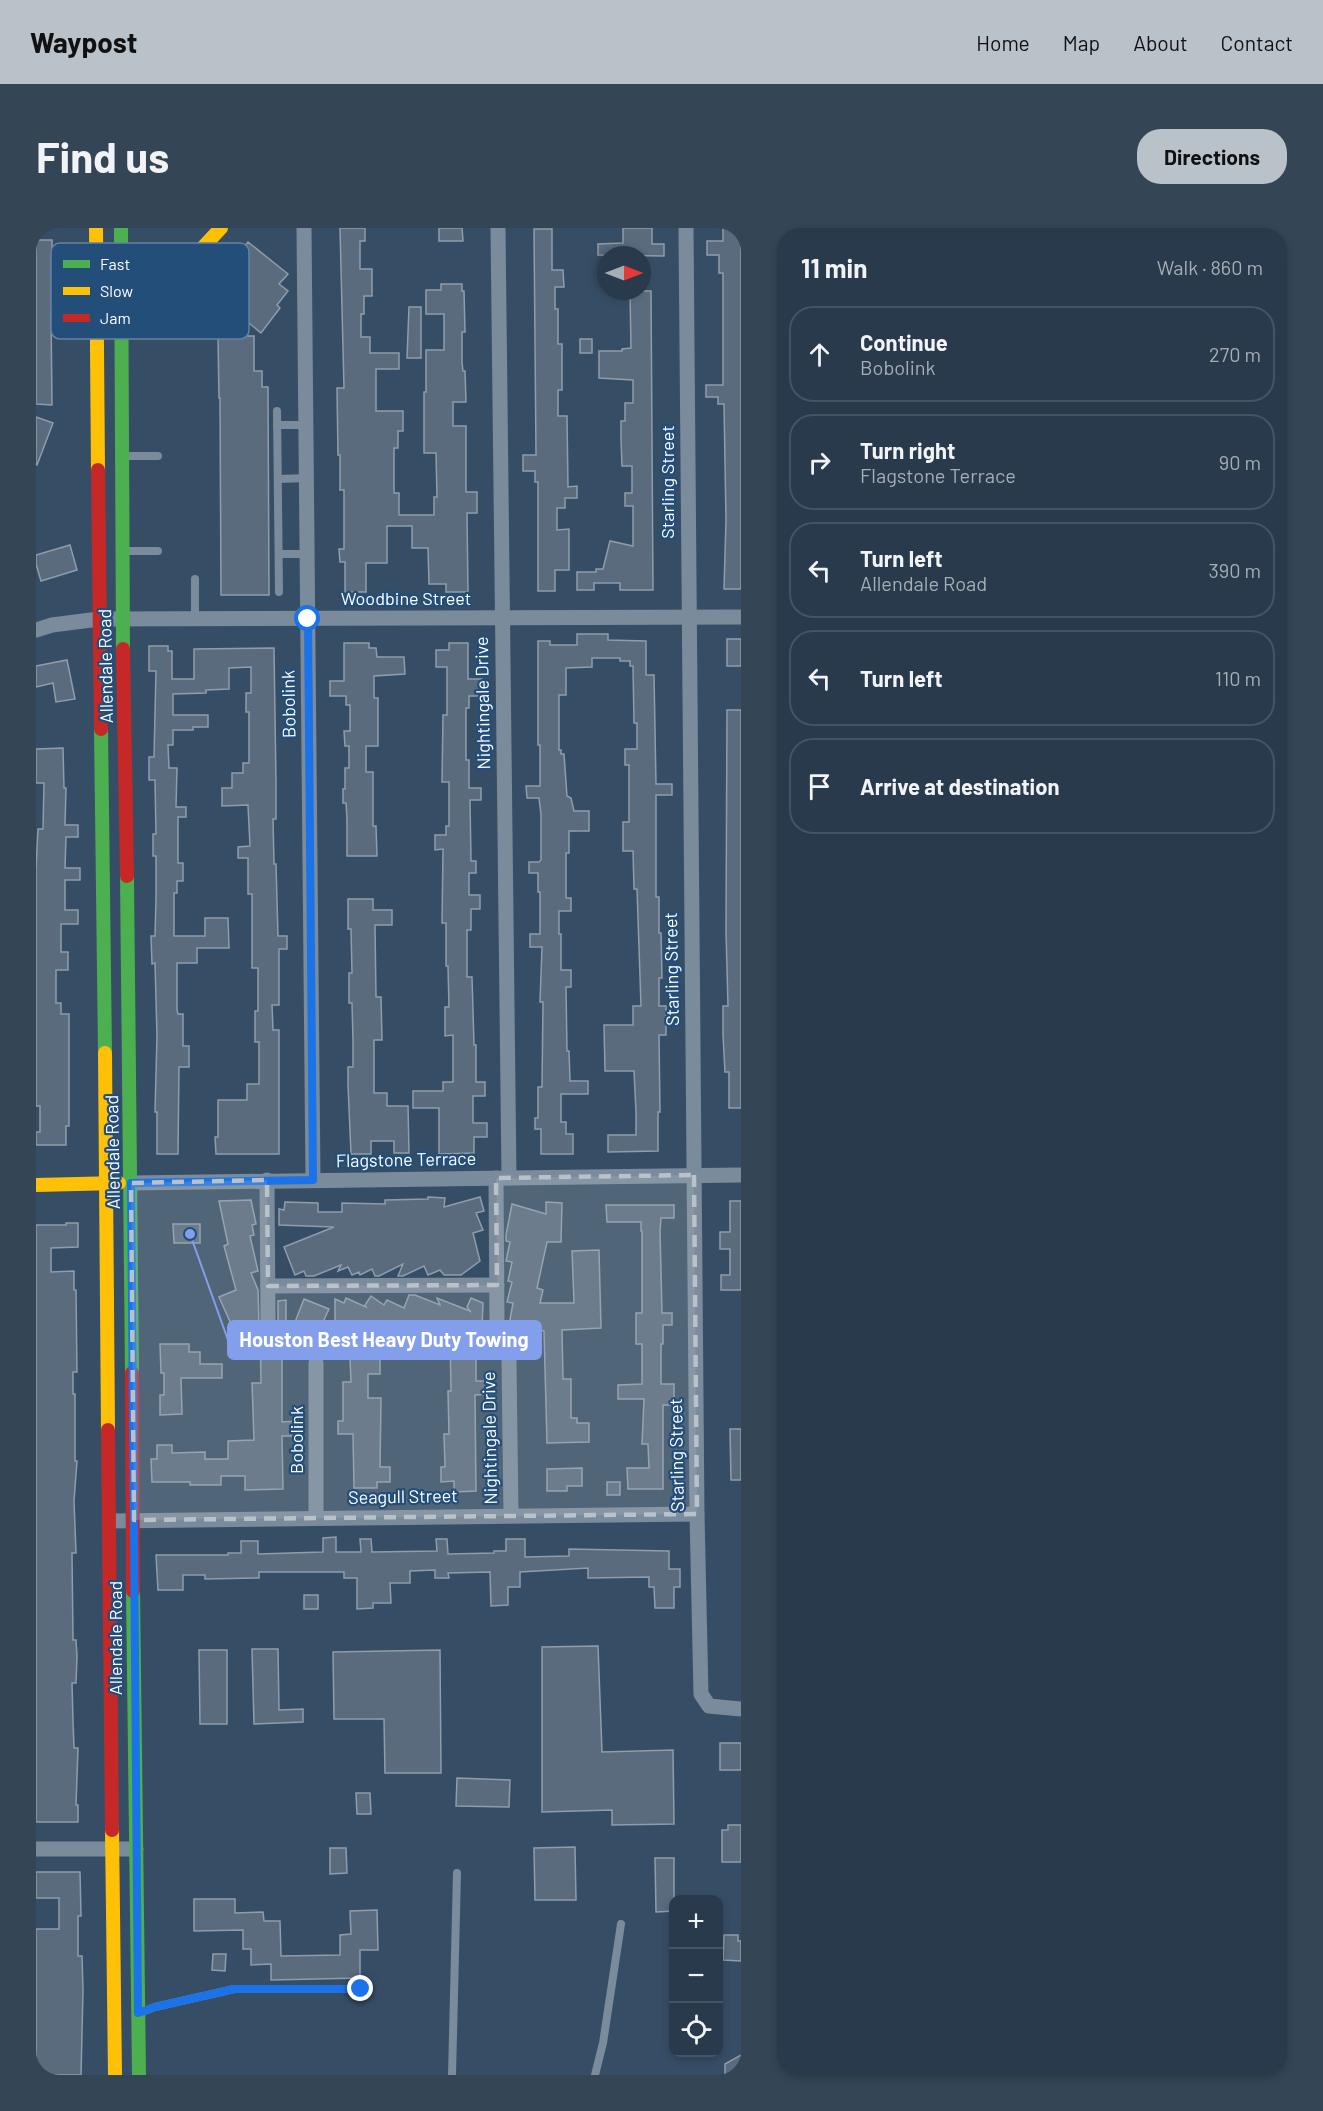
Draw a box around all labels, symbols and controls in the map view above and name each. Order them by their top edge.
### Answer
text: Waypost [30,25,137,59]
text: Home [976,30,1030,55]
text: Map [1063,30,1100,55]
text: About [1133,30,1188,55]
text: Contact [1221,30,1293,55]
button: Directions [1137,129,1287,184]
text: Find us [36,131,169,181]
legend [51,243,249,339]
north arrow [597,246,651,300]
text: 11 min [801,252,867,283]
text: Fast [100,254,130,273]
text: Walk · 860 m [1157,255,1263,279]
text: Slow [100,281,133,300]
text: Jam [100,308,131,327]
text: Continue [860,329,948,355]
icon: ahead [803,338,836,371]
text: 270 m [1209,342,1261,366]
text: Bobolink [860,355,936,379]
street label: Starling Street [656,425,678,539]
text: Turn right [860,437,955,463]
icon: right [803,446,836,479]
text: 90 m [1219,450,1261,474]
text: Flagstone Terrace [860,463,1016,487]
text: Turn left [860,545,943,571]
icon: left [803,554,836,587]
text: 390 m [1208,558,1261,582]
text: Allendale Road [860,571,987,595]
street label: Woodbine Street [341,587,471,609]
route start [294,605,320,631]
street label: Allendale Road [93,609,117,723]
street label: Nightingale Drive [470,636,494,770]
icon: left [803,662,836,695]
text: Turn left [860,665,943,691]
text: 110 m [1215,666,1261,690]
street label: Bobolink [276,670,300,738]
icon: arrive [803,770,836,803]
text: Arrive at destination [860,773,1059,799]
street label: Starling Street [659,912,683,1026]
street label: Allendale Road [100,1095,124,1209]
street label: Flagstone Terrace [336,1147,476,1171]
callout: Houston Best Heavy Duty Towing [228,1321,541,1359]
text: Houston Best Heavy Duty Towing [239,1327,529,1351]
street label: Nightingale Drive [477,1371,501,1505]
street label: Starling Street [664,1398,688,1512]
street label: Bobolink [285,1406,307,1474]
street label: Seagull Street [348,1484,458,1508]
street label: Allendale Road [104,1581,126,1695]
map controls [669,1895,723,2057]
button: + [669,1895,723,1949]
button: − [669,1949,723,2003]
route end [347,1975,373,2001]
button: locate [669,2003,723,2057]

